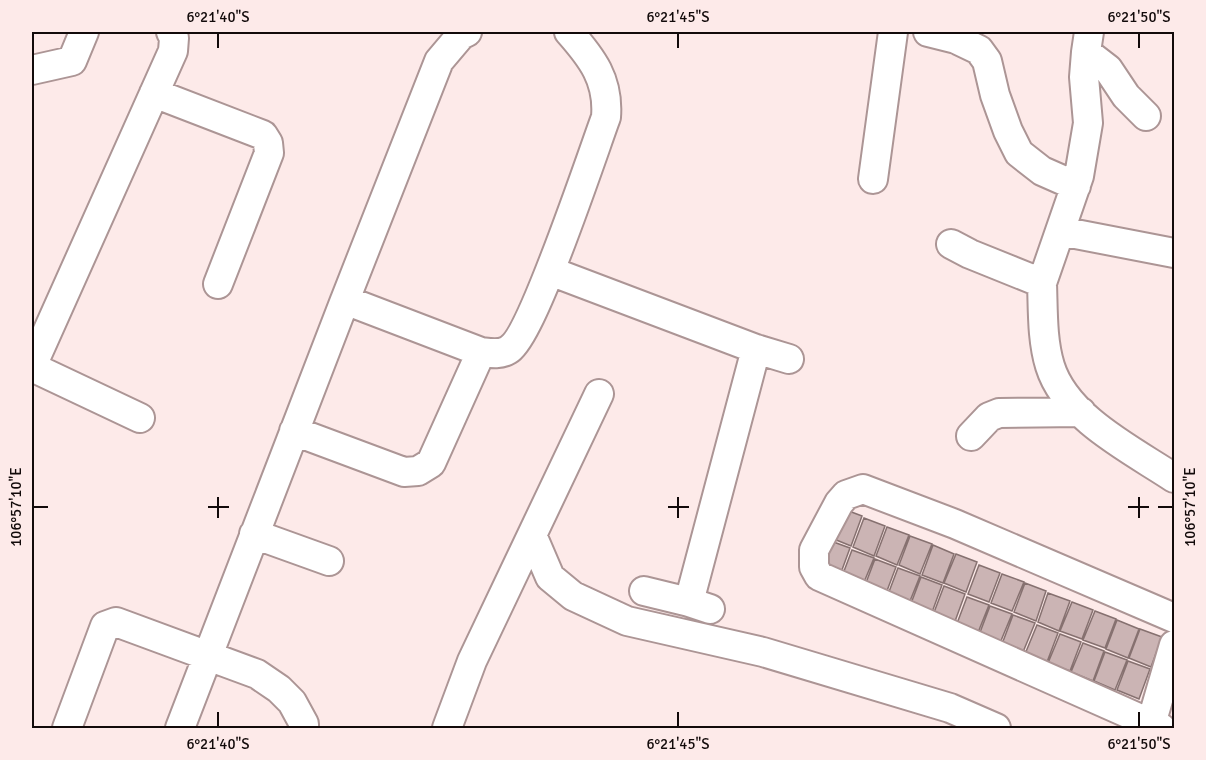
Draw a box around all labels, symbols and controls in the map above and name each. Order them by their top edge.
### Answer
text: 6°21'40"S [186,8,250,26]
text: 6°21'45"S [646,8,710,26]
text: 6°21'50"S [1107,8,1171,26]
text: 106°57'10"E [7,467,25,547]
text: 106°57'10"E [1181,467,1199,547]
text: 6°21'40"S [186,735,250,753]
text: 6°21'45"S [646,735,710,753]
text: 6°21'50"S [1107,735,1171,753]

